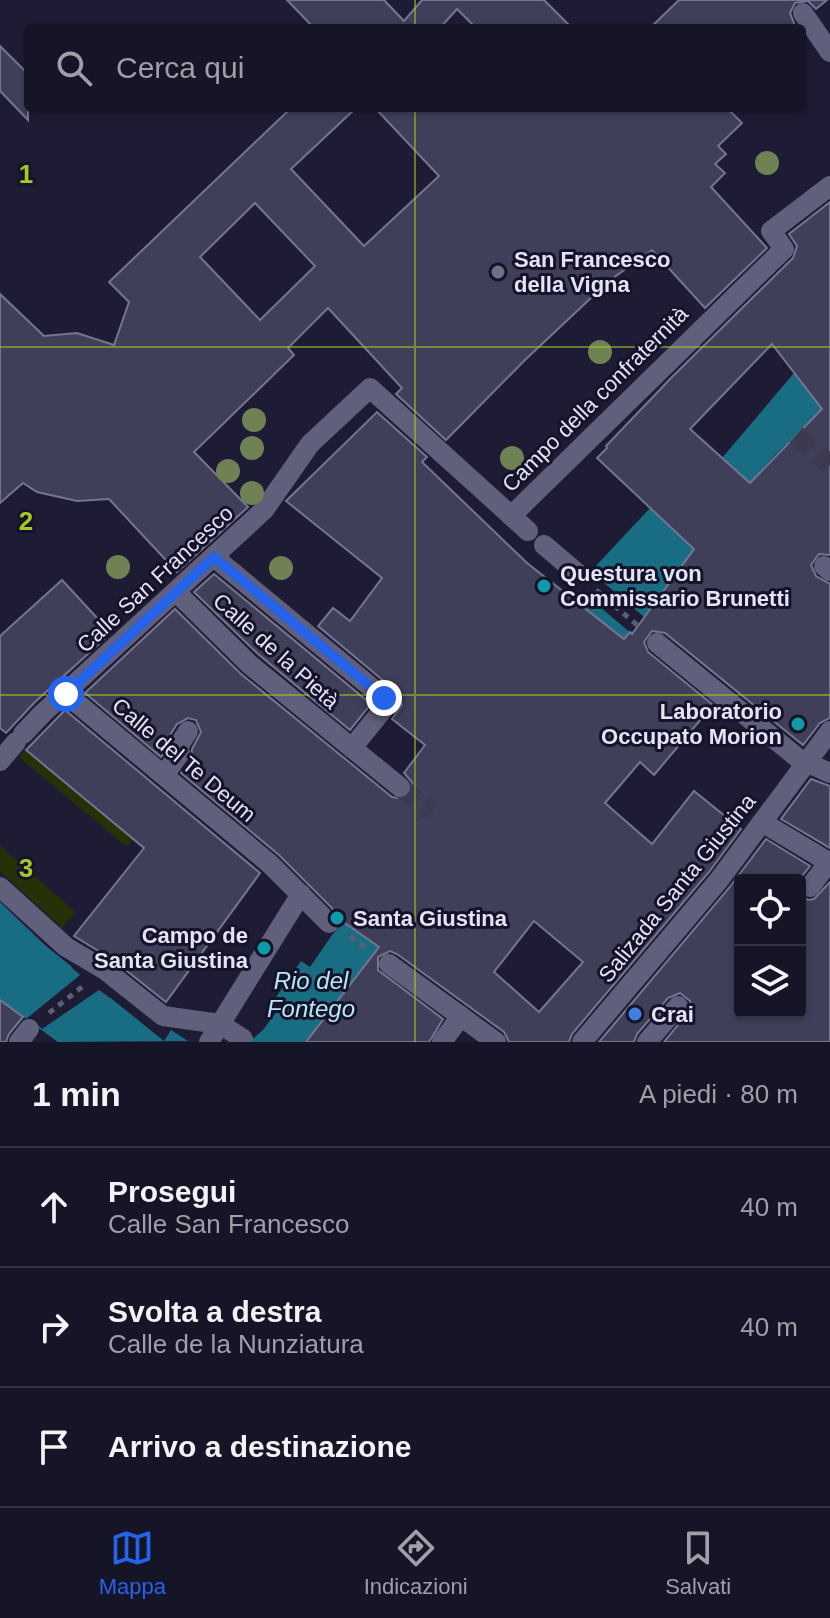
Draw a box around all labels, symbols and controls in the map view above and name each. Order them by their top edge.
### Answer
search box [24,24,806,112]
icon: search [52,46,96,90]
text: Cerca qui [116,51,244,84]
text: 1 [19,159,33,189]
place label: San Francesco della Vigna [514,247,671,297]
marker: San Francesco della Vigna [489,263,507,281]
street label: Campo della confraternità [497,301,693,497]
street label: Calle San Francesco [72,500,238,658]
text: 2 [19,506,33,536]
place label: Questura von Commissario Brunetti [560,561,790,611]
marker: Questura von Commissario Brunetti [535,577,553,595]
street label: Calle de la Pietà [208,588,344,714]
route start [48,676,84,712]
route end [366,680,402,716]
street label: Calle del Te Deum [107,693,261,827]
place label: Laboratorio Occupato Morion [601,699,782,749]
marker: Laboratorio Occupato Morion [789,715,807,733]
street label: Salizada Santa Giustina [593,788,761,987]
text: 3 [19,853,33,883]
map controls [734,874,806,1018]
button: locate [734,874,806,946]
place label: Santa Giustina [353,906,508,931]
marker: Santa Giustina [328,909,346,927]
place label: Campo de Santa Giustina [94,923,249,973]
marker: Campo de Santa Giustina [255,939,273,957]
button: layers [734,946,806,1018]
water label: Rio del Fontego [267,967,355,1022]
place label: Crai [651,1002,694,1027]
marker: Crai [626,1005,644,1023]
text: 1 min [32,1075,121,1113]
text: A piedi · 80 m [639,1079,798,1109]
text: Prosegui [108,1175,236,1208]
icon: ahead [32,1185,76,1229]
text: 40 m [740,1192,798,1222]
text: Calle San Francesco [108,1209,349,1239]
text: Svolta a destra [108,1295,321,1328]
icon: right [32,1305,76,1349]
text: 40 m [740,1312,798,1342]
text: Calle de la Nunziatura [108,1329,364,1359]
icon: arrive [32,1425,76,1469]
text: Arrivo a destinazione [108,1430,411,1463]
tab: Mappa [99,1526,166,1600]
tab: Indicazioni [364,1526,468,1600]
tab: Salvati [665,1526,731,1600]

